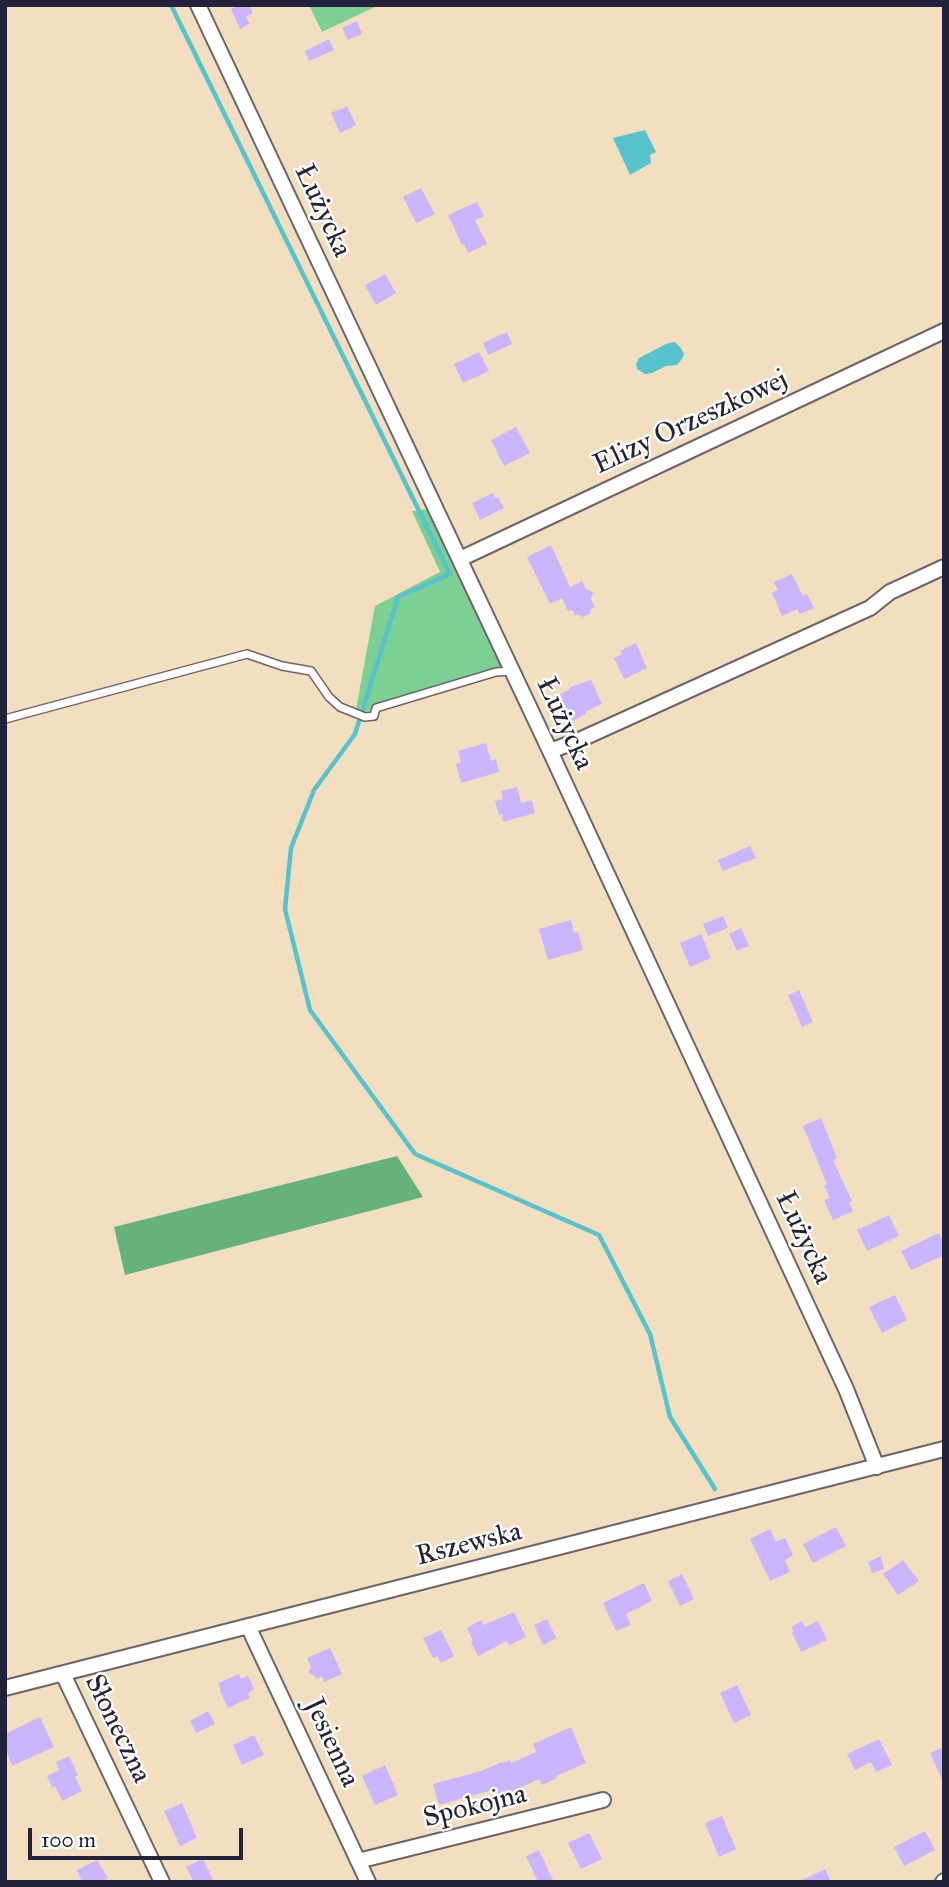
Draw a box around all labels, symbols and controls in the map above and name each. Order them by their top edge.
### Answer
street label: Łużycka [286,159,358,263]
street label: Elizy Orzeszkowej [589,363,793,483]
street label: Łużycka [528,672,600,776]
street label: Łużycka [767,1186,839,1290]
street label: Rszewska [413,1516,525,1574]
street label: Słoneczna [76,1669,158,1789]
street label: Jesienna [296,1693,366,1793]
street label: Spokojna [420,1778,530,1836]
scale bar [32,1814,247,1858]
text: 100 m [41,1827,96,1853]

